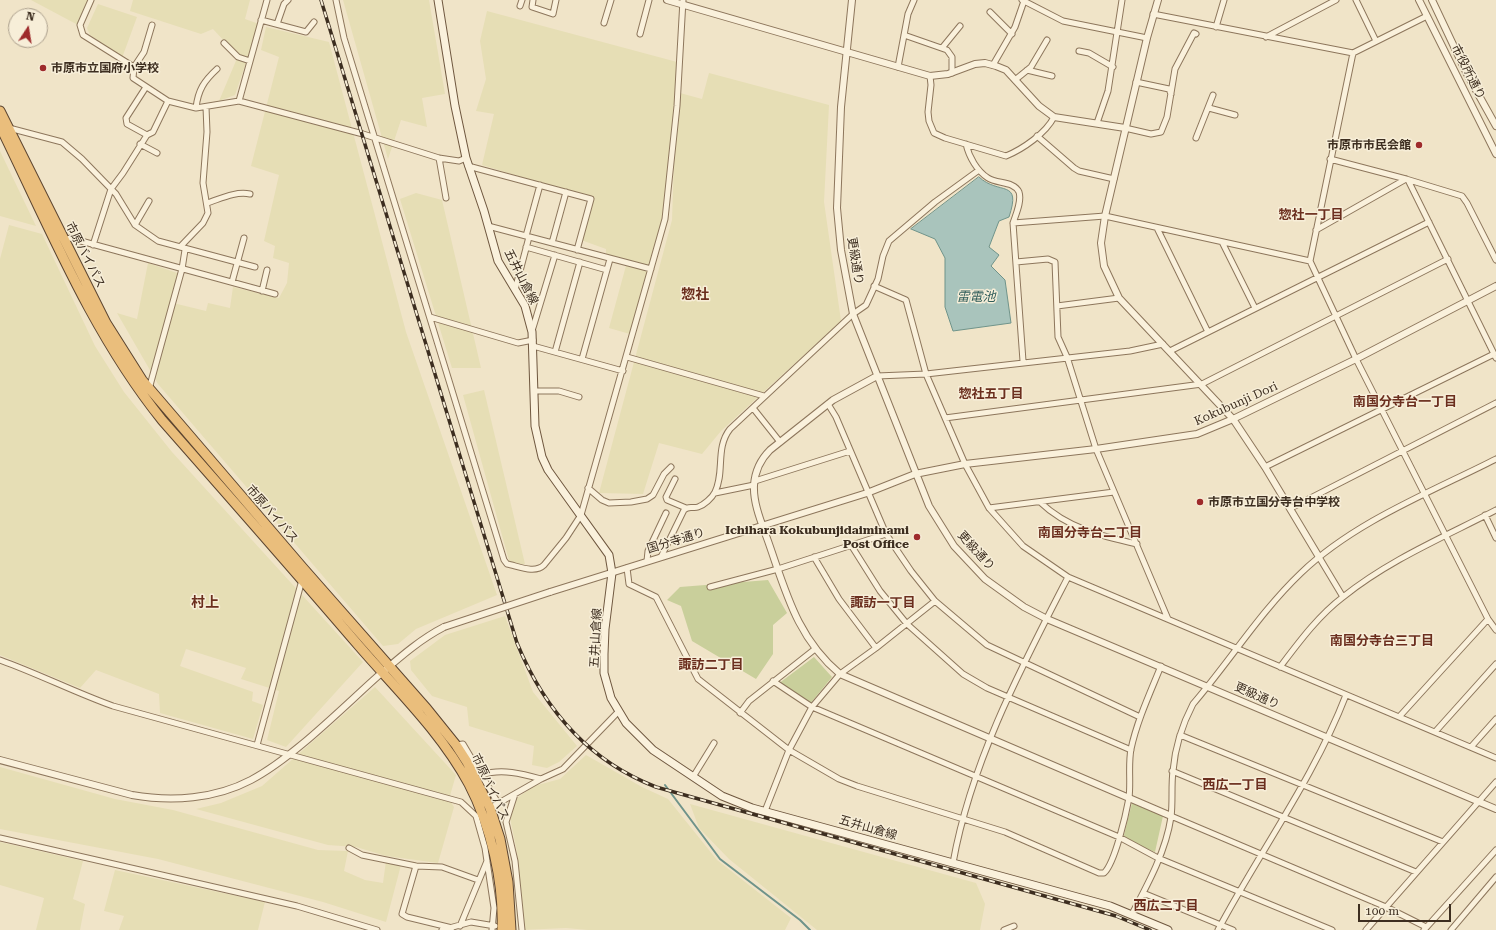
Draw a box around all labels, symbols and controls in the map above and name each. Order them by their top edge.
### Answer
north arrow [8,8,48,48]
text: N [25,10,36,24]
street label: 市役所通り [1448,42,1488,102]
place label: 市原市立国府小学校 [51,61,159,75]
marker: 市原市立国府小学校 [38,63,48,73]
place label: 市原市市民会館 [1327,138,1411,152]
marker: 市原市市民会館 [1414,140,1424,150]
district label: 惣社一丁目 [1279,207,1343,223]
street label: 市原バイパス [62,220,108,290]
street label: 更級通り [844,236,866,286]
street label: 五井山倉線 [501,247,541,307]
district label: 惣社 [681,287,709,303]
water label: 雷電池 [957,289,995,305]
street label: Kokubunji Dori [1192,379,1280,429]
district label: 惣社五丁目 [959,386,1023,402]
district label: 南国分寺台一丁目 [1353,394,1457,410]
street label: 市原バイパス [243,482,301,546]
place label: 市原市立国分寺台中学校 [1208,495,1340,509]
marker: 市原市立国分寺台中学校 [1195,497,1205,507]
place label: Ichihara Kokubunjidaiminami Post Office [725,523,909,551]
street label: 国分寺通り [645,525,707,557]
district label: 南国分寺台二丁目 [1038,525,1142,541]
street label: 更級通り [955,528,997,574]
marker: Ichihara Kokubunjidaiminami Post Office [912,532,922,542]
district label: 村上 [191,595,219,611]
district label: 諏訪一丁目 [851,595,915,611]
street label: 五井山倉線 [587,608,605,668]
district label: 南国分寺台三丁目 [1330,633,1434,649]
district label: 諏訪二丁目 [679,657,743,673]
street label: 更級通り [1232,680,1282,712]
street label: 市原バイパス [468,751,512,823]
district label: 西広一丁目 [1203,777,1267,793]
street label: 五井山倉線 [837,813,899,843]
scale bar [1360,896,1453,922]
district label: 西広二丁目 [1134,898,1198,914]
text: 100 m [1365,904,1399,918]

